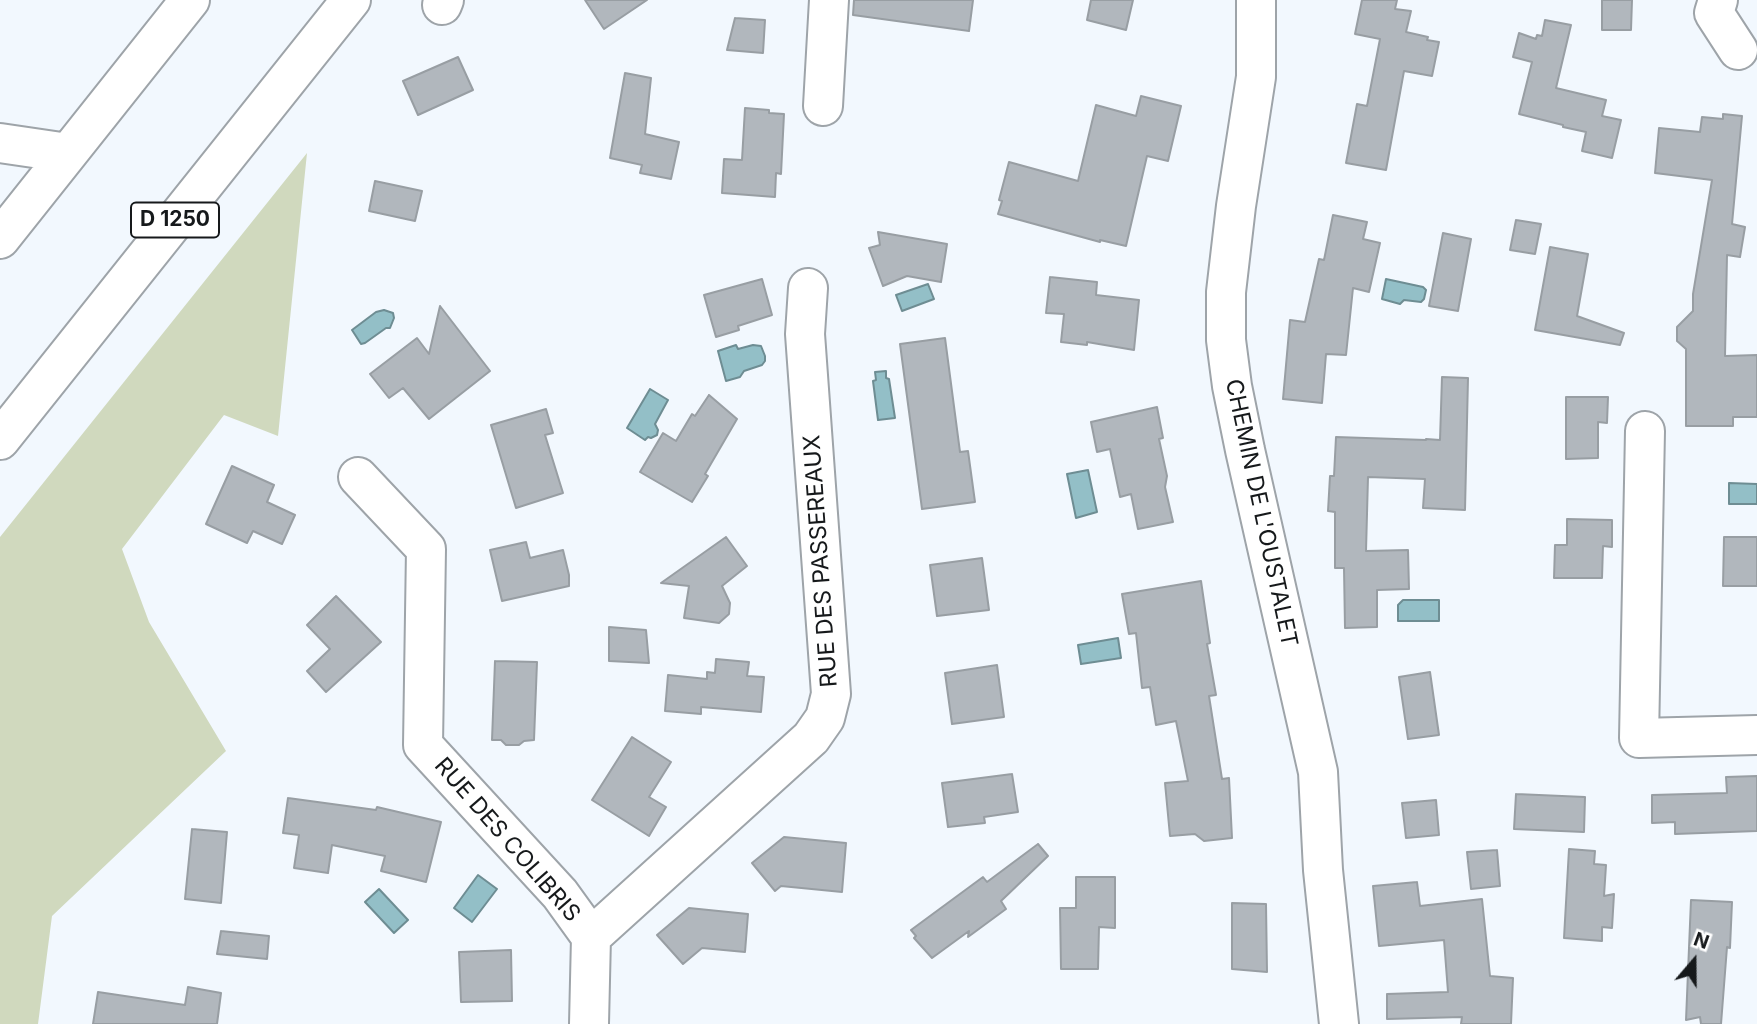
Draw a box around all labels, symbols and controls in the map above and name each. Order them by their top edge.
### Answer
road number: D 1250 [131,202,219,238]
street label: CHEMIN DE L'OUSTALET [1219,377,1303,649]
street label: RUE DES PASSEREAUX [798,434,844,688]
street label: RUE DES COLIBRIS [428,752,586,928]
north arrow [1659,926,1729,996]
text: N [1691,928,1712,954]

